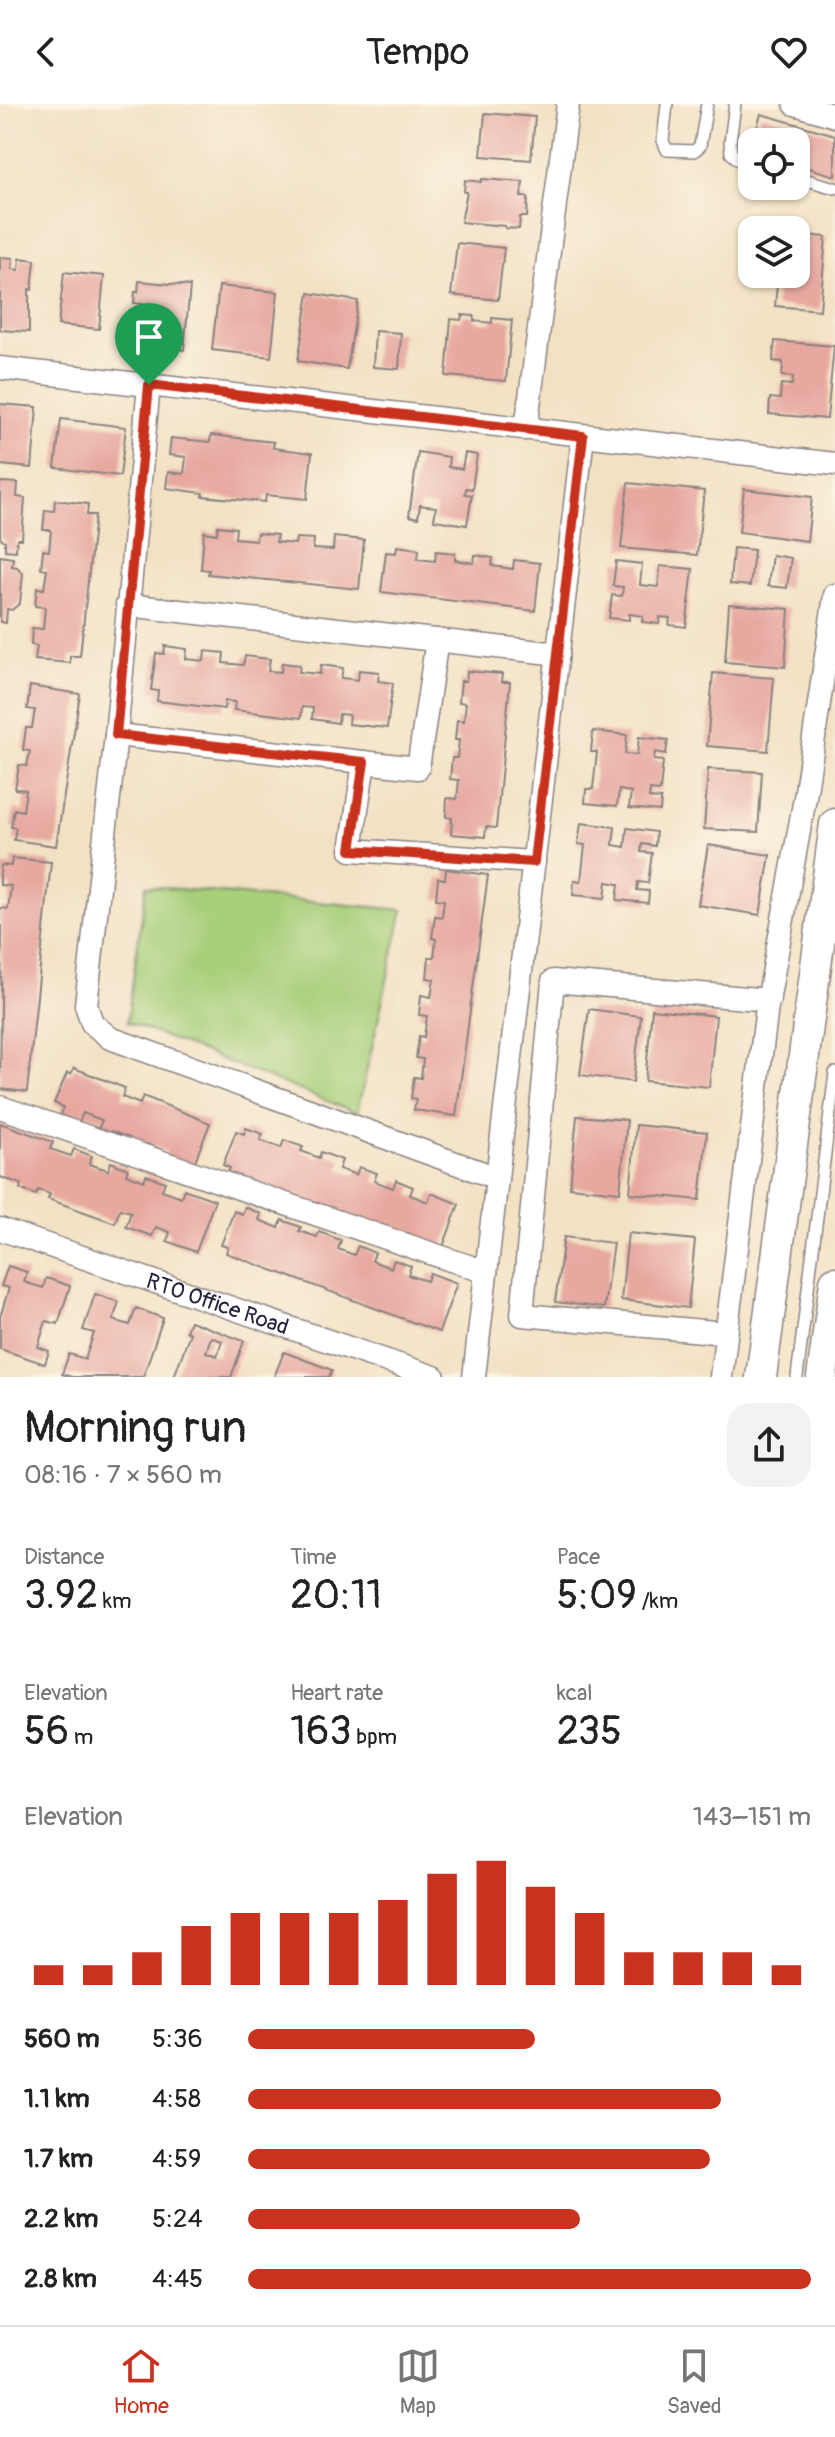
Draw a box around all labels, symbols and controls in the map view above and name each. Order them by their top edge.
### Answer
icon: back [24,30,68,74]
text: Tempo [366,30,469,75]
icon: heart [767,30,811,74]
map controls [738,128,810,288]
button: locate [738,128,810,200]
button: layers [738,216,810,288]
pin [115,303,183,385]
icon: arrive [127,315,171,359]
street label: RTO Office Road [143,1267,292,1341]
text: Morning run [24,1401,247,1456]
button: share [727,1403,811,1487]
text: 08:16 · 7 × 560 m [24,1459,222,1491]
text: Distance [24,1543,104,1571]
text: Time [290,1543,336,1571]
text: Pace [557,1543,600,1571]
text: 3.92 [24,1571,98,1620]
text: 20:11 [290,1571,382,1620]
text: 5:09 [557,1571,637,1620]
text: km [98,1587,132,1615]
text: /km [637,1587,678,1615]
text: Elevation [24,1679,108,1707]
text: Heart rate [290,1679,383,1707]
text: kcal [557,1679,592,1707]
text: 56 [24,1707,69,1756]
text: 163 [290,1707,352,1756]
text: 235 [557,1707,622,1756]
text: m [69,1723,93,1751]
text: bpm [352,1723,397,1751]
text: Elevation [24,1801,123,1833]
text: 143–151 m [693,1801,811,1833]
text: 560 m [24,2023,100,2055]
text: 5:36 [152,2023,203,2055]
text: 1.1 km [24,2083,90,2115]
text: 4:58 [152,2083,201,2115]
text: 1.7 km [24,2143,93,2175]
text: 4:59 [152,2143,202,2175]
text: 2.2 km [24,2203,98,2235]
text: 5:24 [152,2203,203,2235]
text: 2.8 km [24,2263,97,2295]
text: 4:45 [152,2263,203,2295]
tab: Home [113,2344,169,2420]
tab: Map [396,2344,440,2420]
tab: Saved [667,2344,721,2420]

